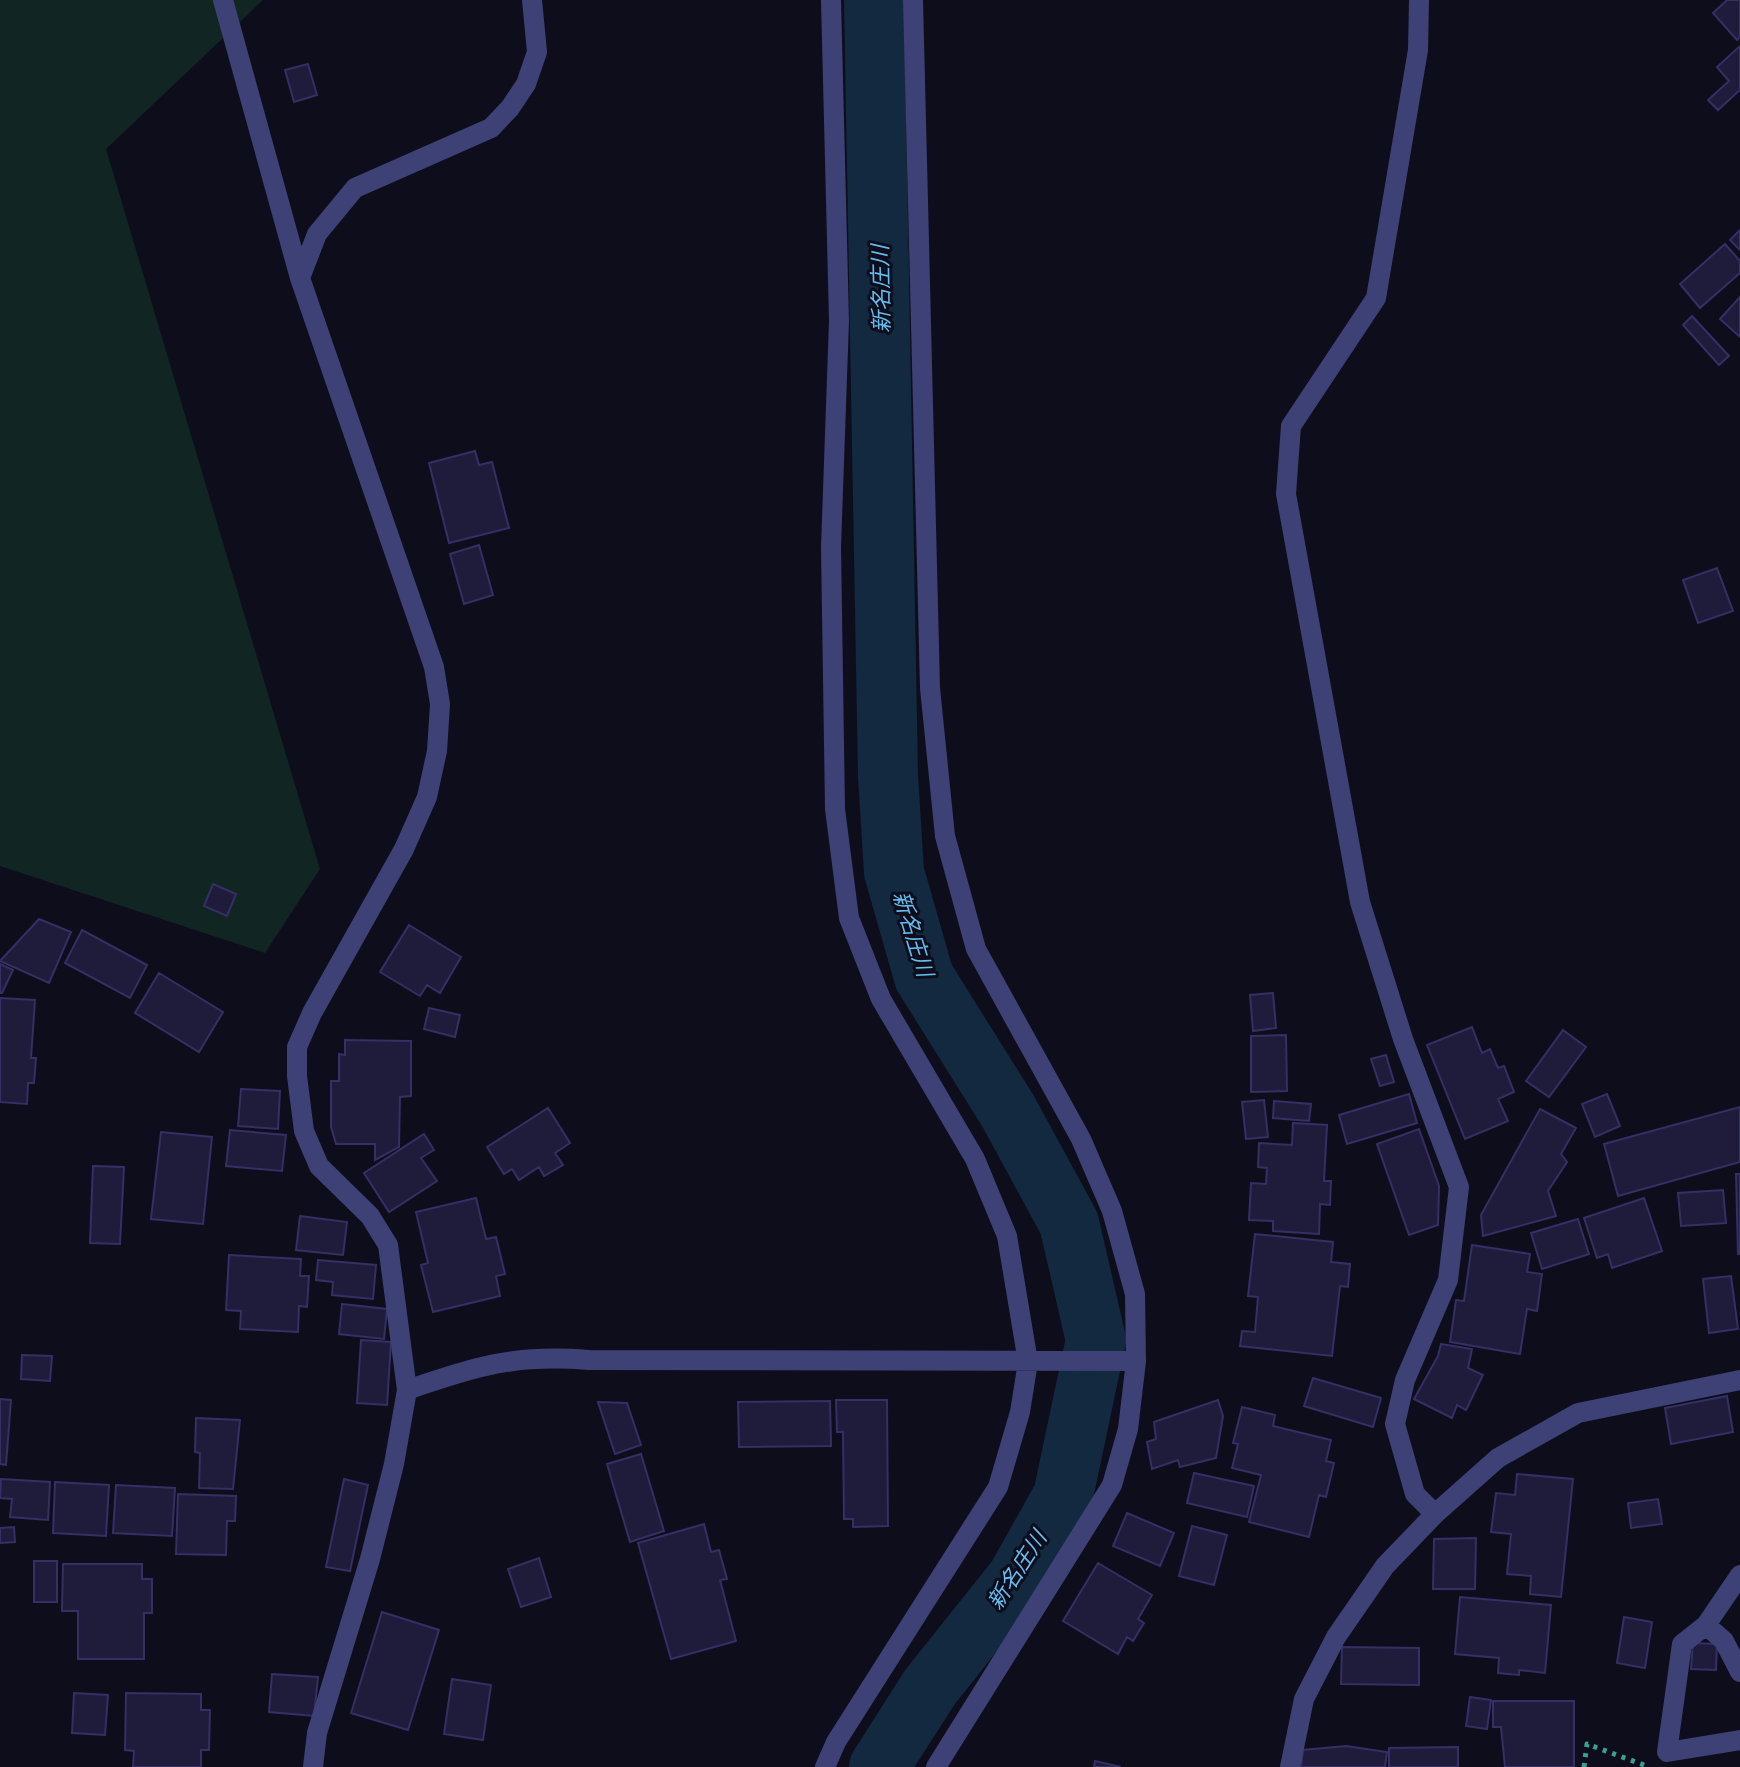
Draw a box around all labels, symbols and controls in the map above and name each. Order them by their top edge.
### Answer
water label: 新名庄川 [868,243,894,333]
water label: 新名庄川 [888,888,938,982]
water label: 新名庄川 [983,1525,1053,1614]

